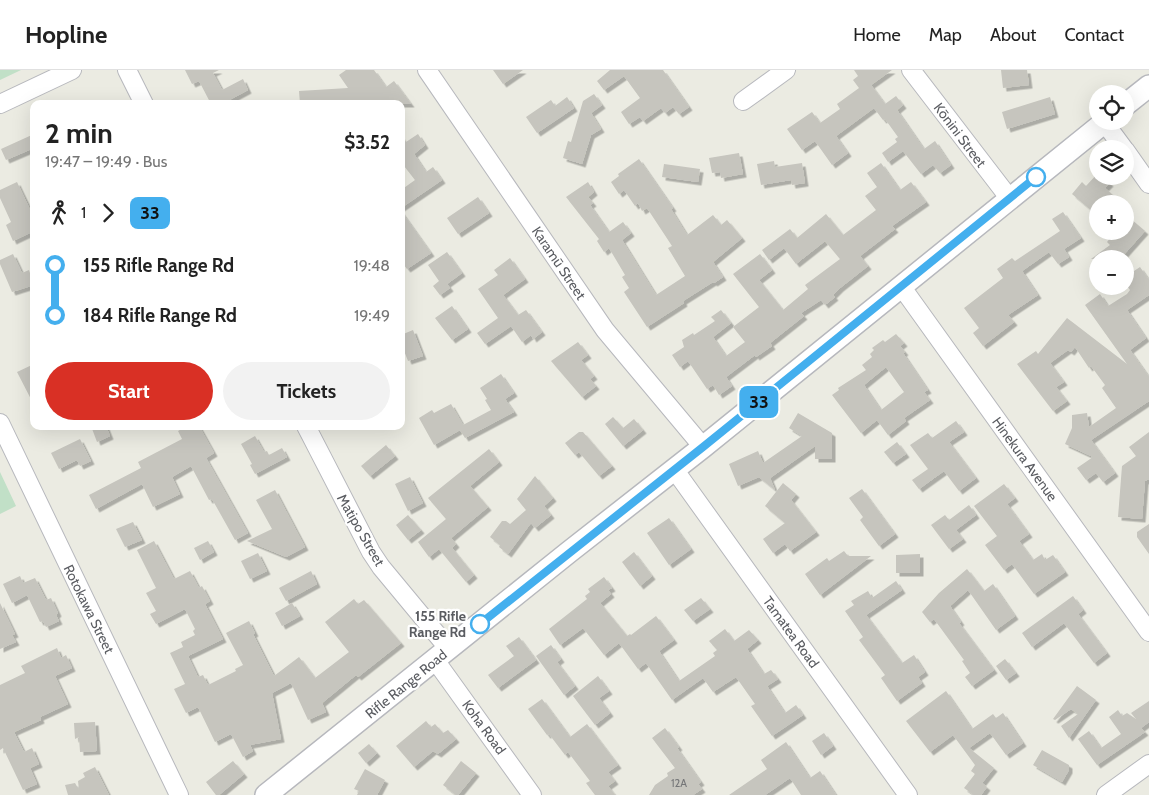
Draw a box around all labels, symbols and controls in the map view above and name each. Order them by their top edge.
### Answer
text: Hopline [25,20,107,49]
text: Home [853,24,901,46]
text: Map [929,24,962,46]
text: About [990,24,1036,46]
text: Contact [1064,24,1124,46]
map controls [1089,85,1134,295]
button: locate [1089,85,1134,130]
street label: Kōnini Street [930,99,990,171]
text: 2 min [45,116,113,150]
text: $3.52 [344,131,390,154]
button: layers [1089,140,1134,185]
text: 19:47 – 19:49 · Bus [45,152,167,171]
unlabelled marker [1026,167,1046,187]
button: + [1089,195,1134,240]
icon: walk [45,199,73,227]
icon: forward [94,199,122,227]
text: 33 [140,202,160,224]
text: 1 [81,203,86,222]
street label: Karamū Street [528,223,590,303]
button: − [1089,250,1134,295]
text: 155 Rifle Range Rd [83,254,234,277]
text: 19:48 [353,256,390,275]
text: 184 Rifle Range Rd [83,304,237,327]
text: 19:49 [354,306,390,325]
button: Start [45,362,213,420]
button: Tickets [223,362,390,420]
line badge: 33 [736,386,782,418]
text: 33 [749,391,769,413]
street label: Hinekura Avenue [988,413,1062,505]
street label: Matipo Street [333,491,389,569]
street label: Rotokawa Street [60,562,118,657]
street label: Tamatea Road [759,593,823,671]
place label: 155 Rifle Range Rd [409,607,466,641]
marker: 155 Rifle Range Rd [470,614,490,634]
street label: Rifle Range Road [361,646,451,722]
street label: Koha Road [458,696,510,758]
house number: 12A [671,776,687,790]

